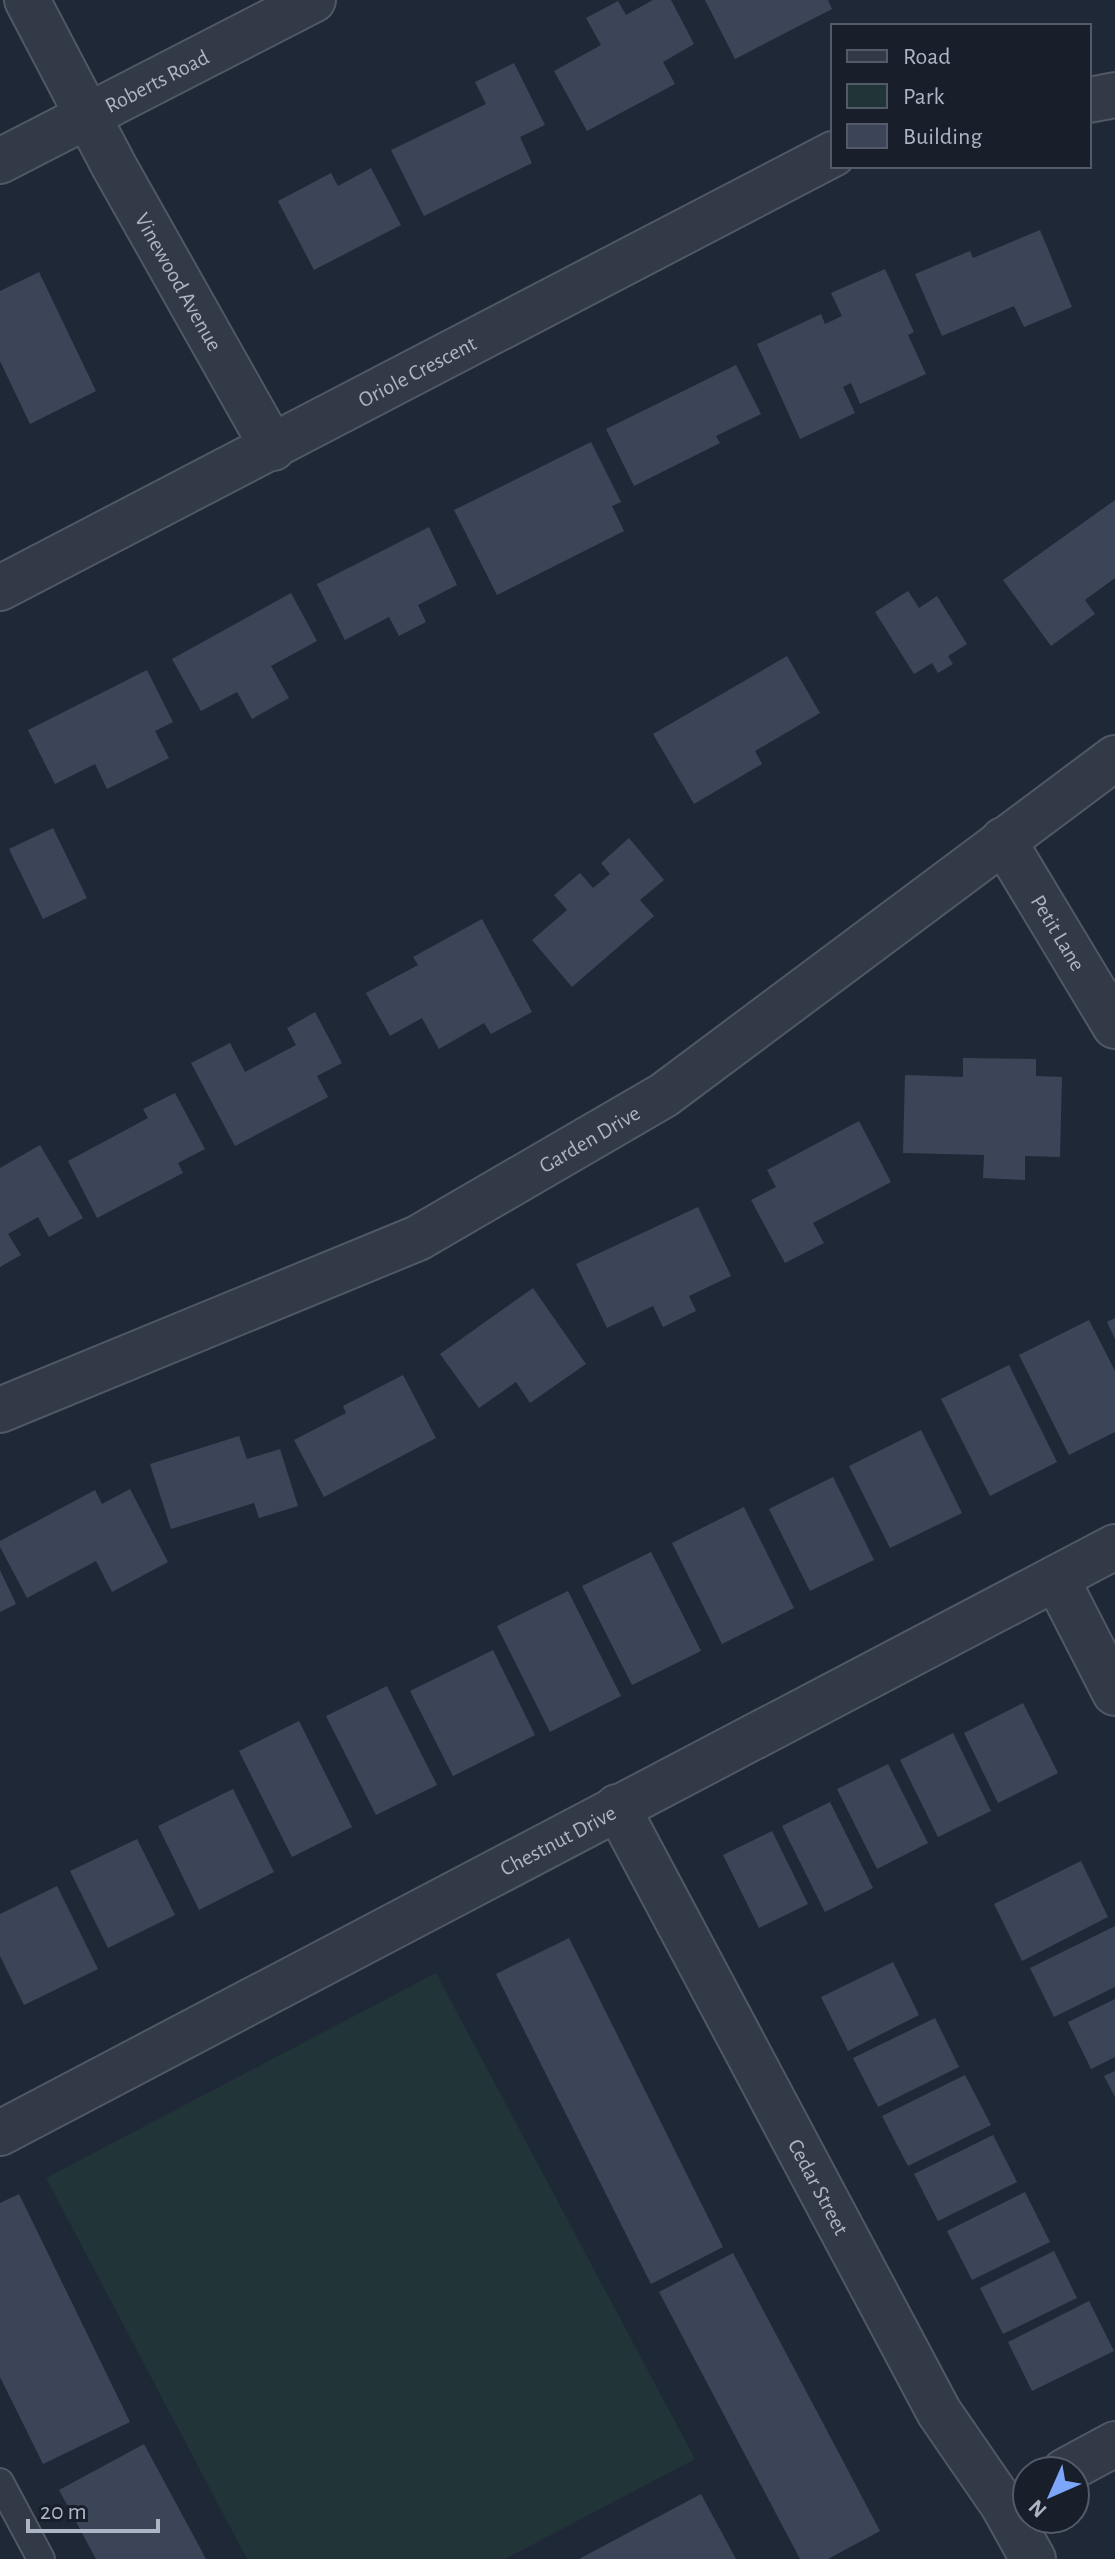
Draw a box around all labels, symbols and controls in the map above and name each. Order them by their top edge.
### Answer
legend [831,24,1091,168]
text: Road [903,45,951,69]
street label: Roberts Road [102,46,212,117]
text: Park [903,85,944,109]
text: Building [903,125,982,149]
street label: Vinewood Avenue [131,209,226,355]
street label: Oriole Crescent [355,332,480,411]
street label: Petit Lane [1027,891,1089,975]
street label: Garden Drive [536,1102,644,1177]
street label: Chestnut Drive [497,1801,620,1880]
street label: Cedar Street [784,2135,853,2239]
north arrow [1011,2455,1091,2535]
scale bar [28,2483,158,2533]
text: N [1024,2495,1051,2522]
text: 20 m [40,2500,87,2524]

